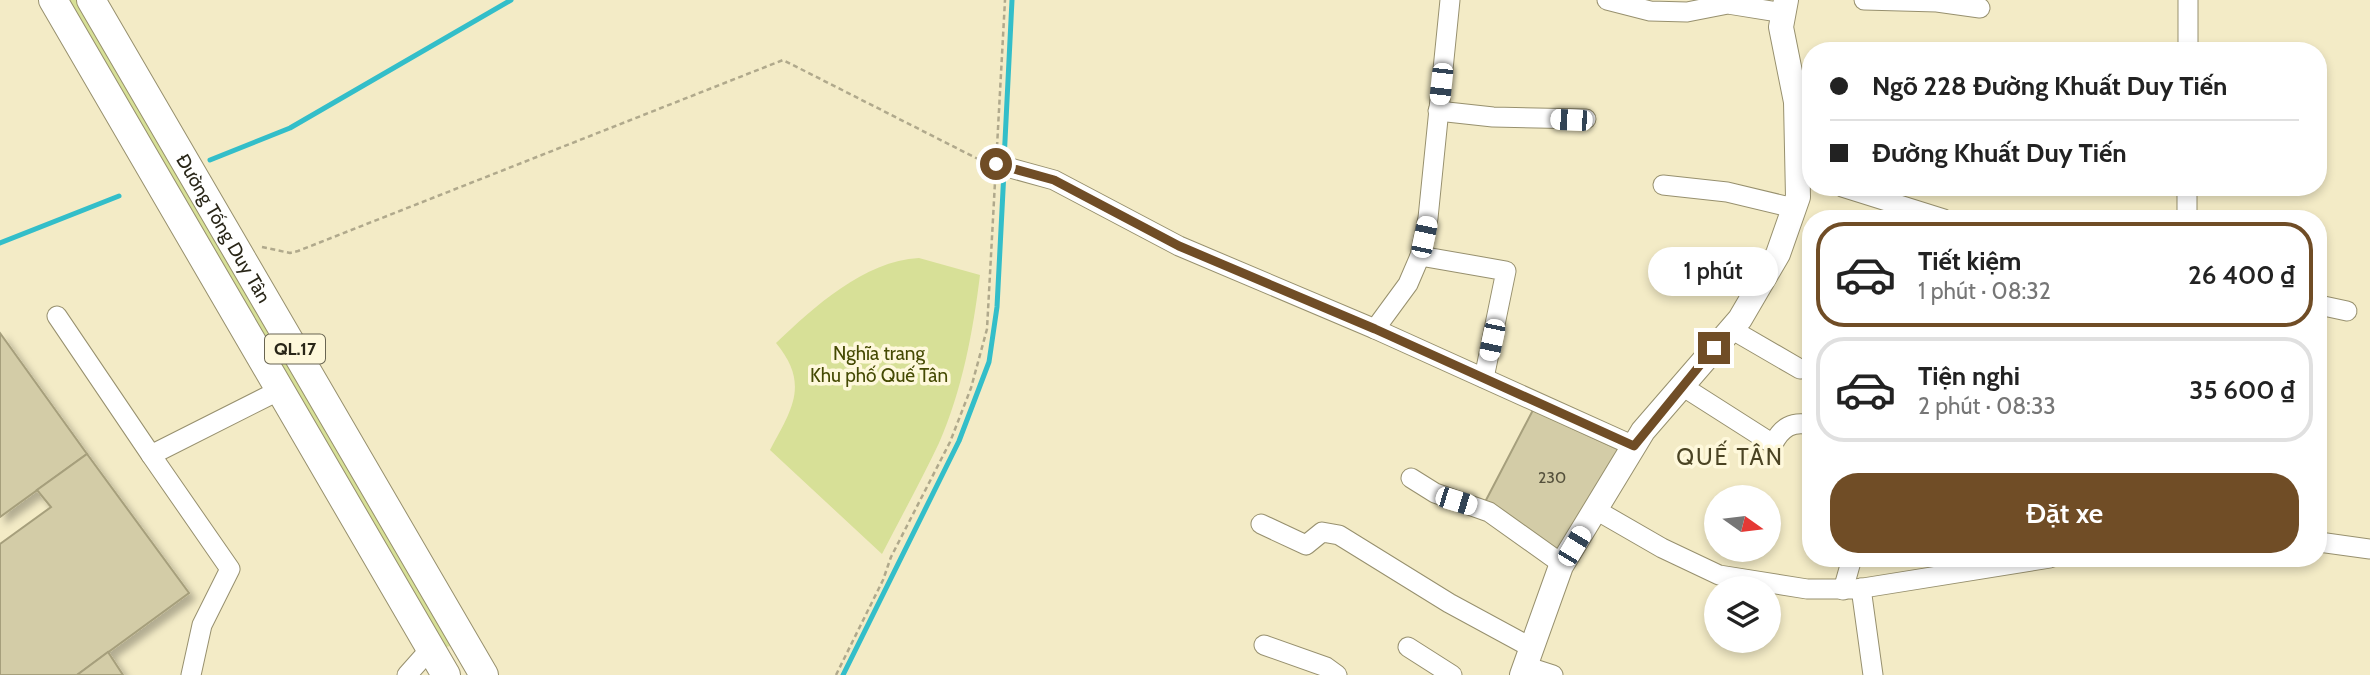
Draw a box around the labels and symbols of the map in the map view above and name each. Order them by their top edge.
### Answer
car [1429,62,1454,106]
car [1550,109,1593,131]
route start [980,148,1012,180]
street label: Đường Tống Duy Tân [172,150,276,307]
car [1410,214,1439,260]
callout: 1 phút [1649,246,1779,296]
car [1478,317,1507,363]
route end [1698,332,1730,364]
road number: QL.17 [265,334,325,363]
park label: Nghĩa trang Khu phố Quế Tân [810,342,948,387]
district label: QUẾ TÂN [1676,440,1784,471]
house number: 230 [1538,468,1566,487]
car [1433,485,1480,517]
north arrow [1704,485,1782,562]
car [1555,523,1594,569]

